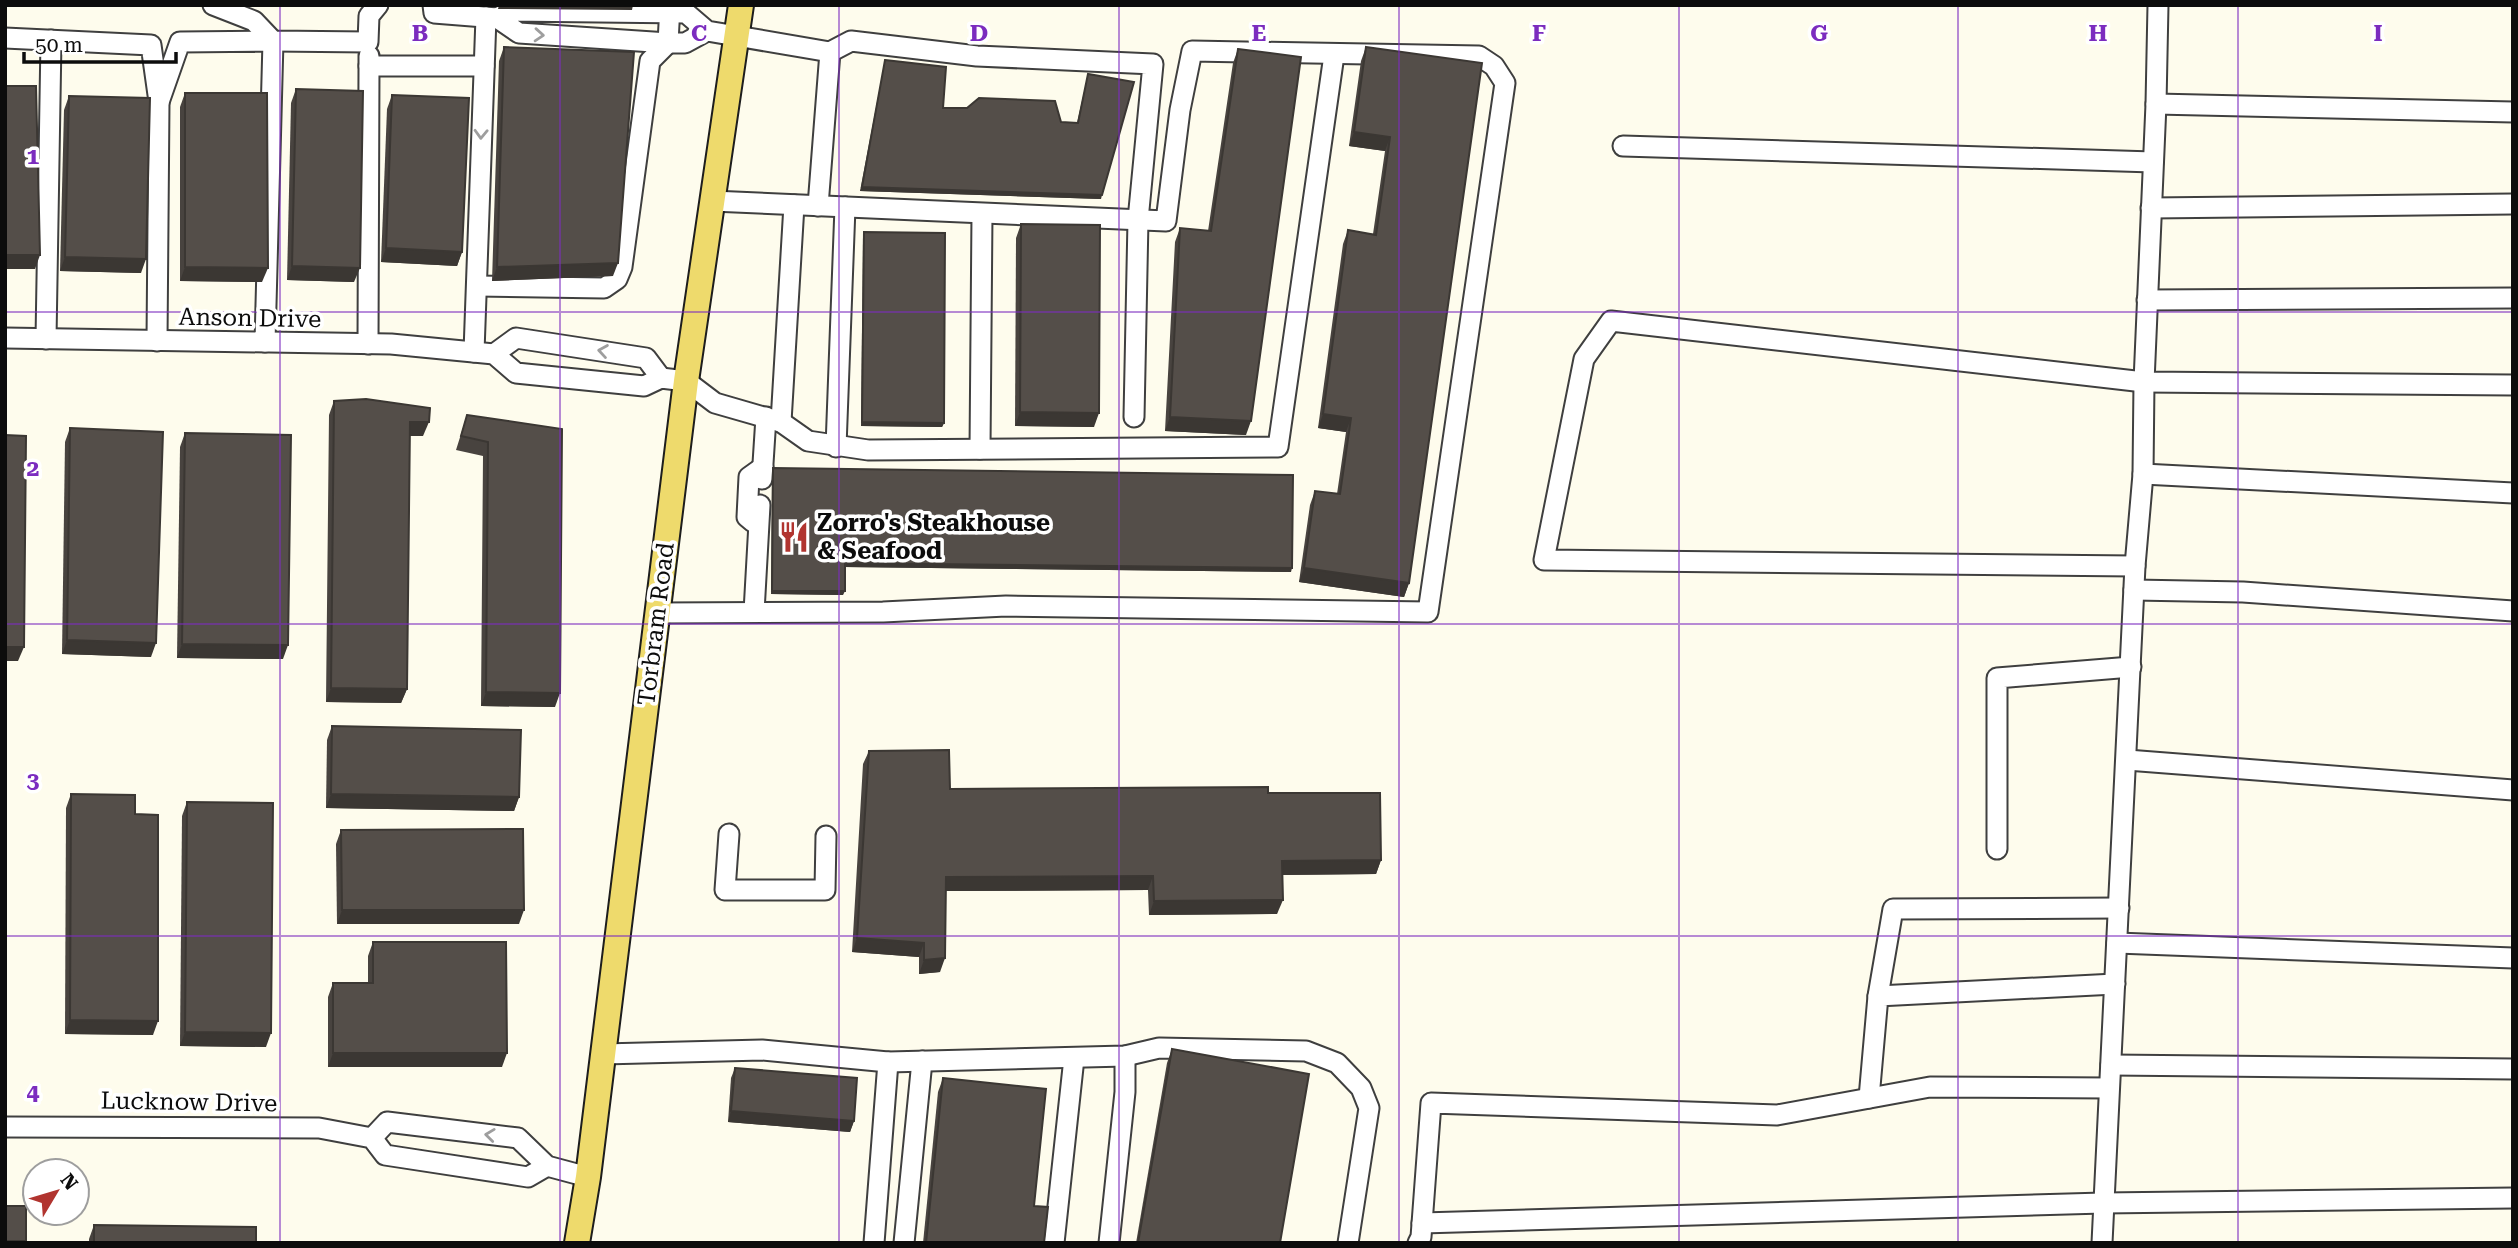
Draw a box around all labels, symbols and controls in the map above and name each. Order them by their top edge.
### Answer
text: B [412,20,428,47]
text: C [691,20,707,47]
text: D [970,20,988,47]
text: E [1252,20,1266,47]
text: F [1532,20,1546,47]
text: G [1810,20,1828,47]
text: H [2089,20,2108,47]
text: I [2373,20,2383,47]
scale bar [24,21,177,65]
one-way arrow [534,27,545,42]
text: 50 m [35,33,83,57]
one-way arrow [474,129,489,140]
text: 1 [27,143,40,170]
street label: Anson Drive [179,303,321,333]
one-way arrow [597,344,609,359]
text: 2 [27,455,39,482]
place label: Zorro's Steakhouse & Seafood [817,509,1050,565]
restaurant icon: Zorro's Steakhouse & Seafood [777,520,811,554]
street label: Torbram Road [632,541,680,707]
text: 3 [27,767,40,794]
text: 4 [27,1079,40,1106]
street label: Lucknow Drive [100,1086,278,1118]
one-way arrow [484,1127,496,1142]
north arrow [21,1157,91,1227]
text: N [55,1169,83,1195]

